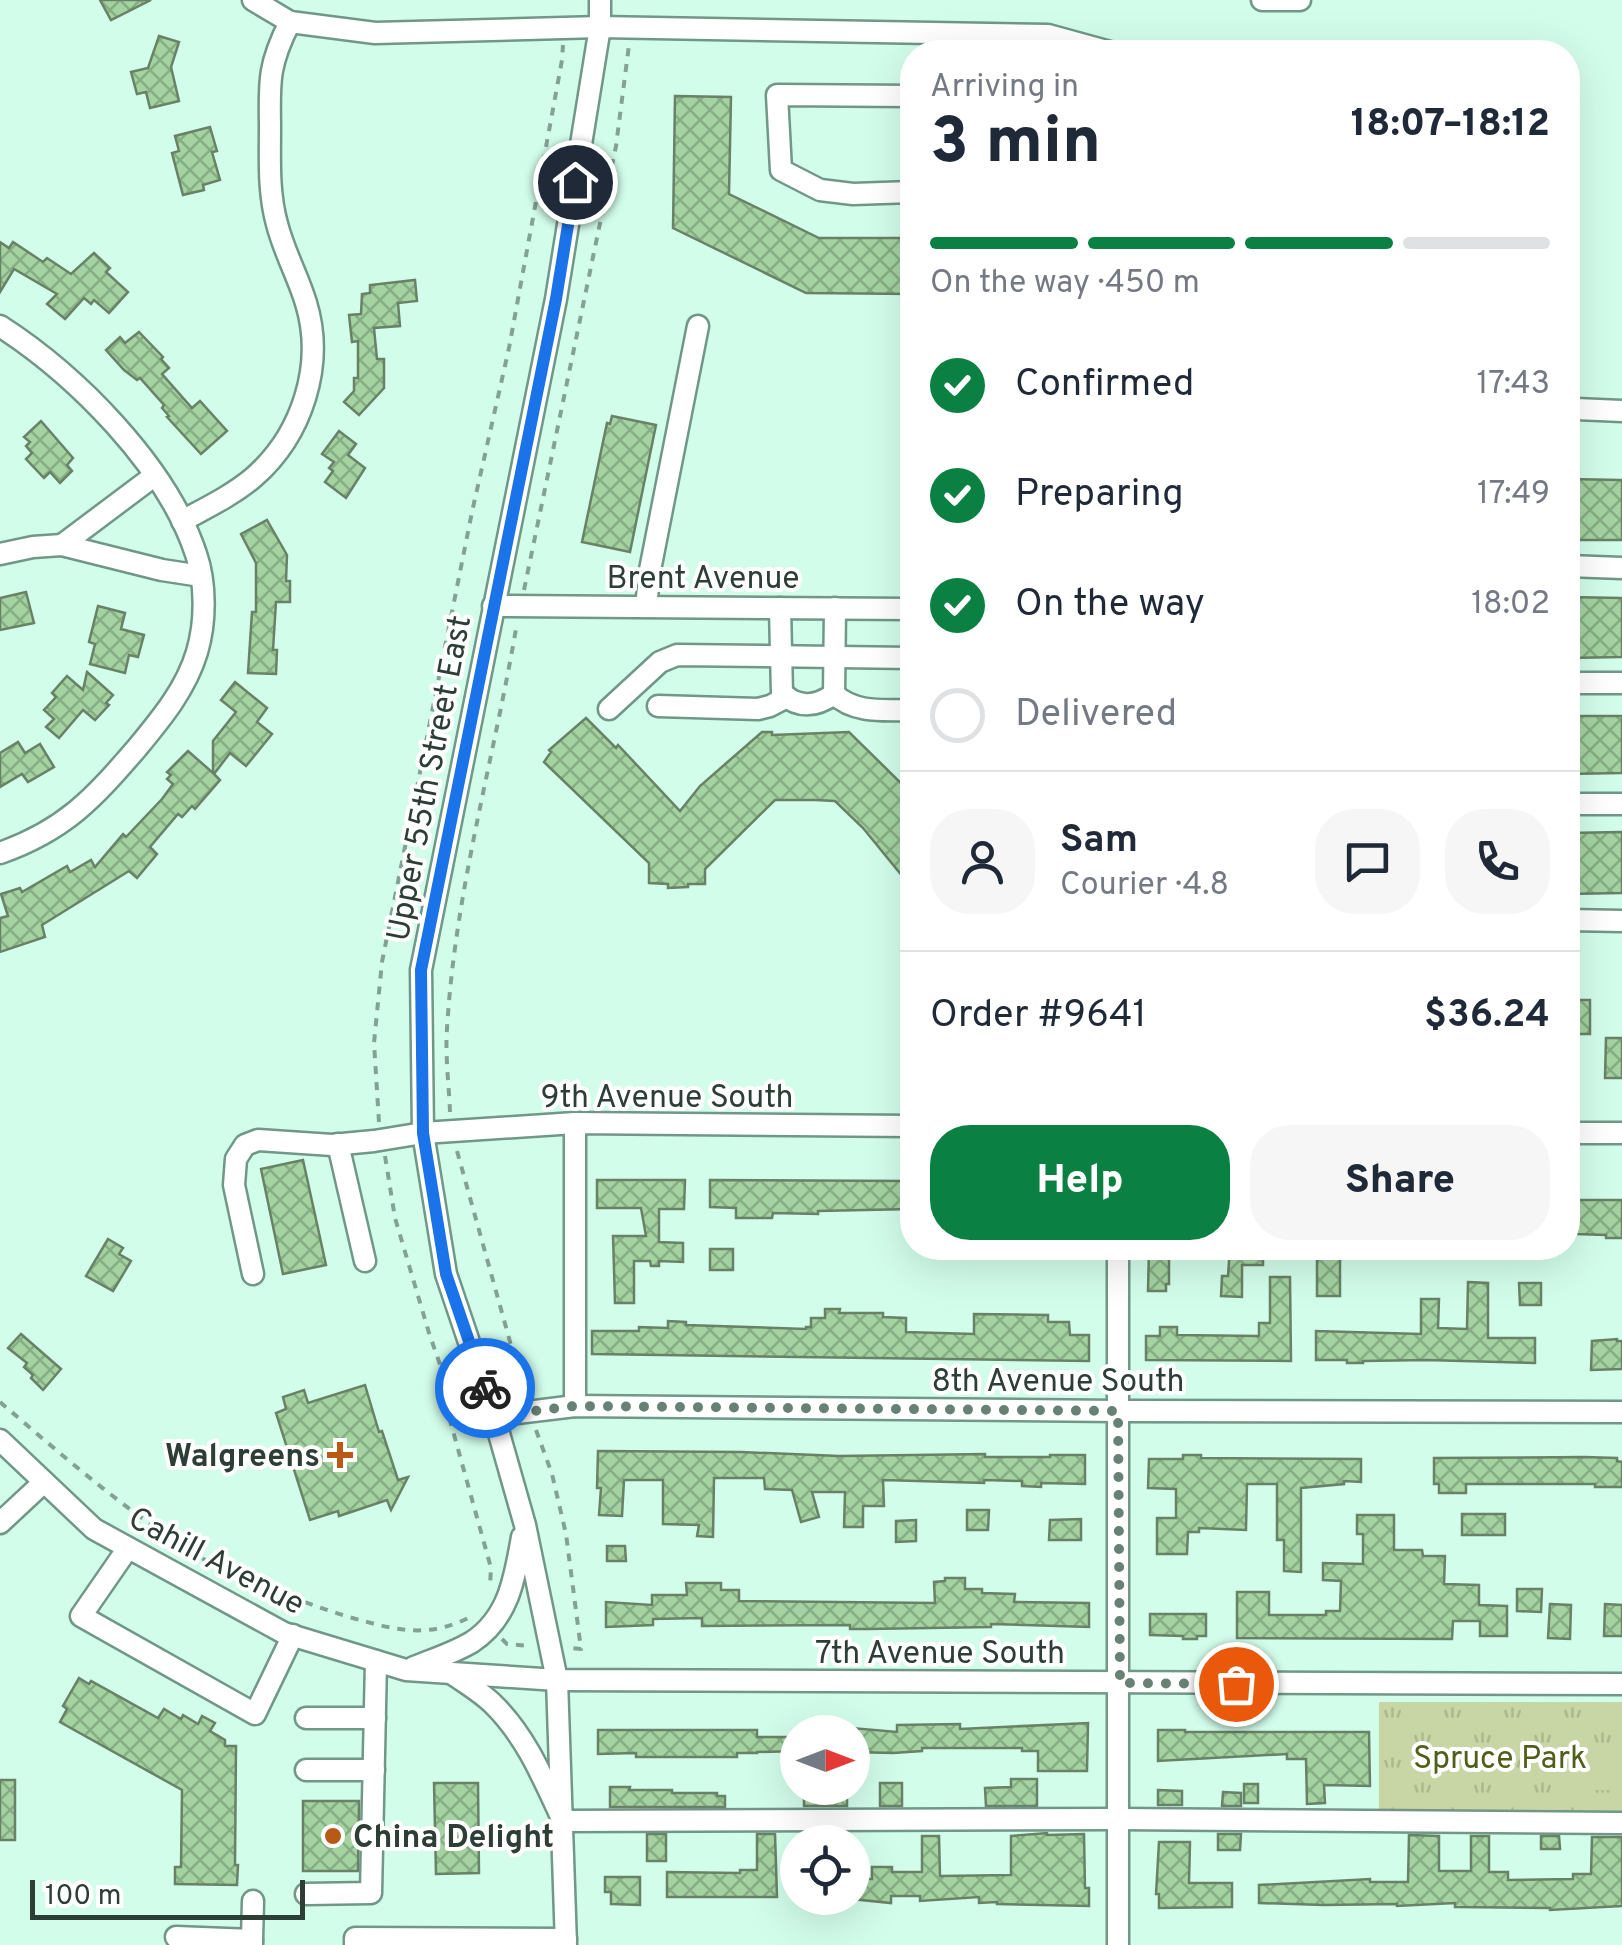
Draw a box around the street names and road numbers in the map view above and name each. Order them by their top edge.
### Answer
street label: Brent Avenue [606,560,800,600]
street label: Upper 55th Street East [380,612,482,945]
street label: 9th Avenue South [540,1079,794,1119]
street label: 8th Avenue South [931,1363,1185,1403]
street label: Cahill Avenue [121,1500,310,1626]
street label: 7th Avenue South [815,1635,1065,1675]

